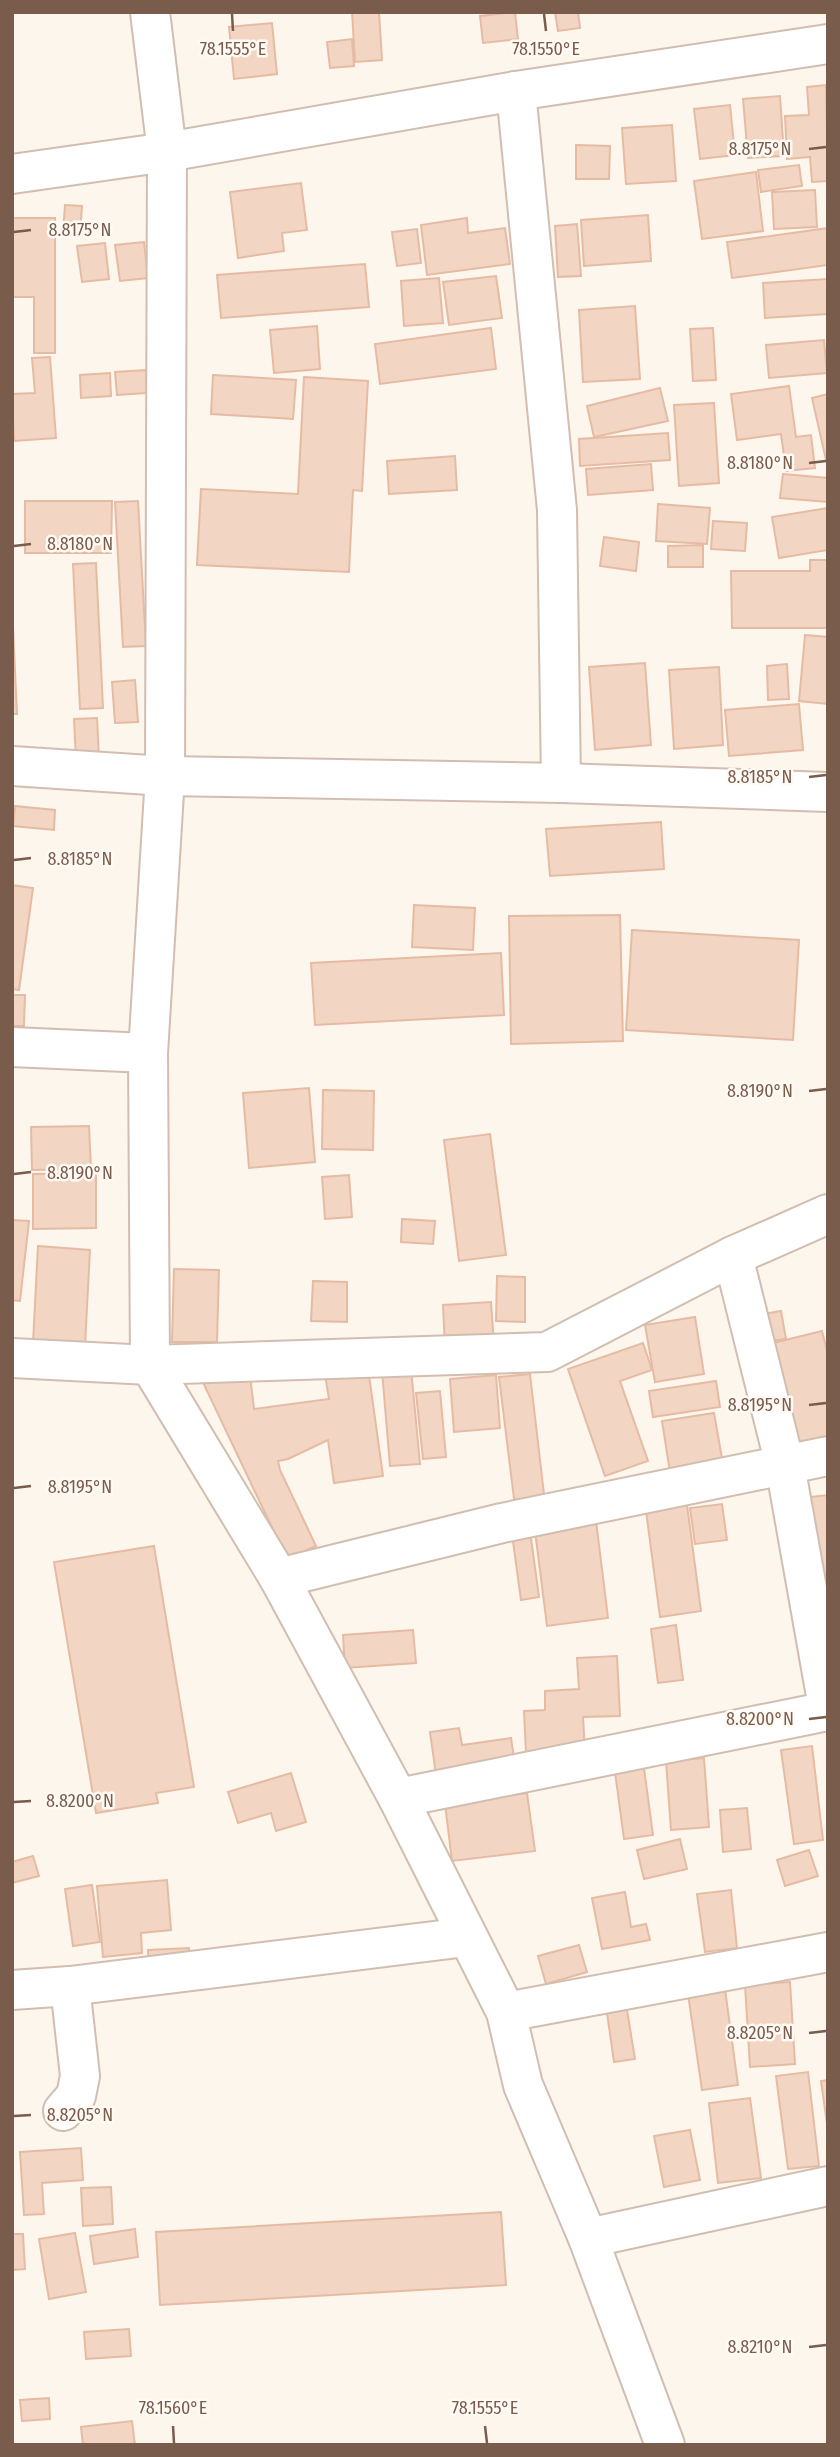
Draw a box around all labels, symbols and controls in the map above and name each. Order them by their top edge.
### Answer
text: 78.1555°E [200,38,266,60]
text: 78.1550°E [512,38,580,60]
text: 8.8175°N [729,138,791,160]
text: 8.8175°N [49,219,111,241]
text: 8.8180°N [727,452,793,474]
text: 8.8180°N [47,533,113,555]
text: 8.8185°N [728,766,792,788]
text: 8.8185°N [48,848,112,870]
text: 8.8190°N [727,1080,793,1102]
text: 8.8190°N [47,1162,113,1184]
text: 8.8195°N [728,1394,792,1416]
text: 8.8195°N [48,1476,112,1498]
text: 8.8200°N [726,1708,794,1730]
text: 8.8200°N [46,1790,114,1812]
text: 8.8205°N [727,2022,793,2044]
text: 8.8205°N [47,2104,113,2126]
text: 8.8210°N [728,2336,793,2358]
text: 78.1560°E [139,2397,207,2419]
text: 78.1555°E [452,2397,518,2419]

